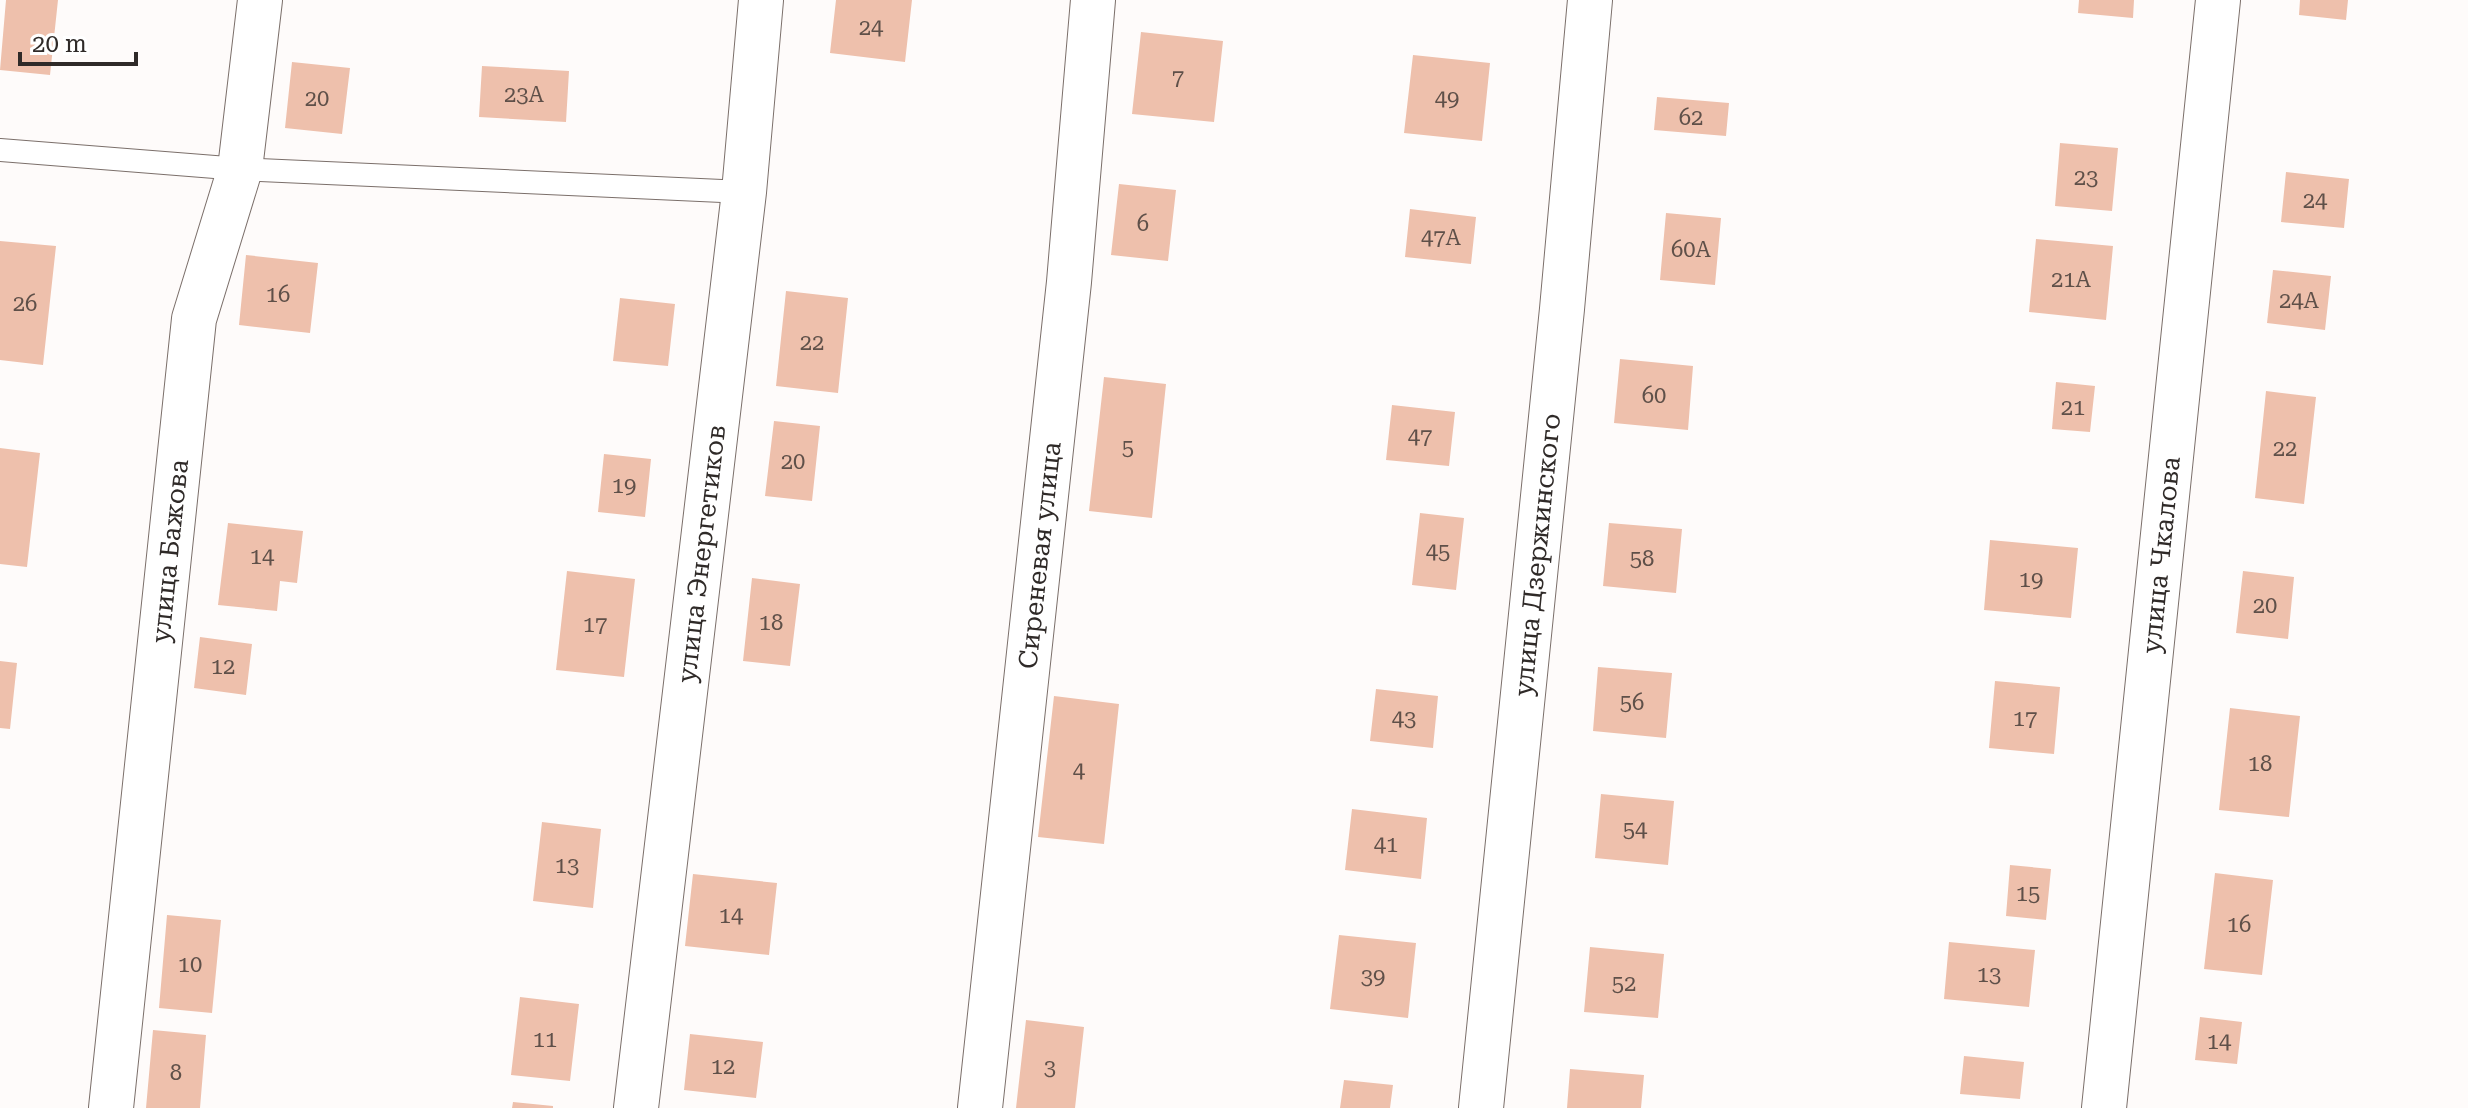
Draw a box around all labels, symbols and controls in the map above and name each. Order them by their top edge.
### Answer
house number: 24 [859,15,884,40]
scale bar [20,16,136,66]
text: 20 m [32,30,87,58]
house number: 7 [1172,65,1184,90]
house number: 23А [504,82,545,107]
house number: 20 [305,86,329,111]
house number: 49 [1435,86,1459,111]
house number: 62 [1679,105,1703,130]
house number: 23 [2074,165,2098,190]
house number: 24 [2303,188,2328,213]
house number: 6 [1137,211,1149,236]
house number: 47А [1421,225,1462,250]
house number: 60А [1671,237,1712,262]
house number: 21А [2051,267,2092,292]
house number: 16 [266,282,290,307]
house number: 24А [2279,288,2320,313]
house number: 26 [13,291,37,316]
house number: 22 [800,330,824,355]
house number: 60 [1642,383,1666,408]
house number: 21 [2061,395,2085,420]
street label: улица Дзержинского [1508,412,1566,698]
street label: улица Энергетиков [671,423,731,685]
house number: 47 [1408,424,1432,449]
house number: 5 [1122,435,1134,460]
house number: 22 [2273,436,2297,461]
street label: Сиреневая улица [1012,440,1067,670]
house number: 20 [781,449,805,474]
street label: улица Чкалова [2136,455,2186,655]
street label: улица Бажова [145,458,194,644]
house number: 19 [612,473,636,498]
house number: 45 [1426,539,1450,564]
house number: 14 [250,544,275,569]
house number: 58 [1630,546,1654,571]
house number: 19 [2019,567,2043,592]
house number: 20 [2253,593,2277,618]
house number: 18 [759,610,783,635]
house number: 17 [583,612,607,637]
house number: 12 [211,654,235,679]
house number: 56 [1620,690,1644,715]
house number: 43 [1392,706,1416,731]
house number: 17 [2013,706,2037,731]
house number: 18 [2248,751,2272,776]
house number: 4 [1073,758,1086,783]
house number: 54 [1623,817,1648,842]
house number: 41 [1374,832,1398,857]
house number: 13 [555,853,579,878]
house number: 15 [2016,881,2040,906]
house number: 14 [719,903,744,928]
house number: 16 [2227,912,2251,937]
house number: 10 [178,952,202,977]
house number: 13 [1977,962,2001,987]
house number: 39 [1361,964,1385,989]
house number: 52 [1612,971,1636,996]
house number: 11 [533,1027,557,1052]
house number: 14 [2207,1029,2232,1054]
house number: 12 [711,1054,735,1079]
house number: 3 [1044,1055,1056,1080]
house number: 8 [170,1060,182,1085]

